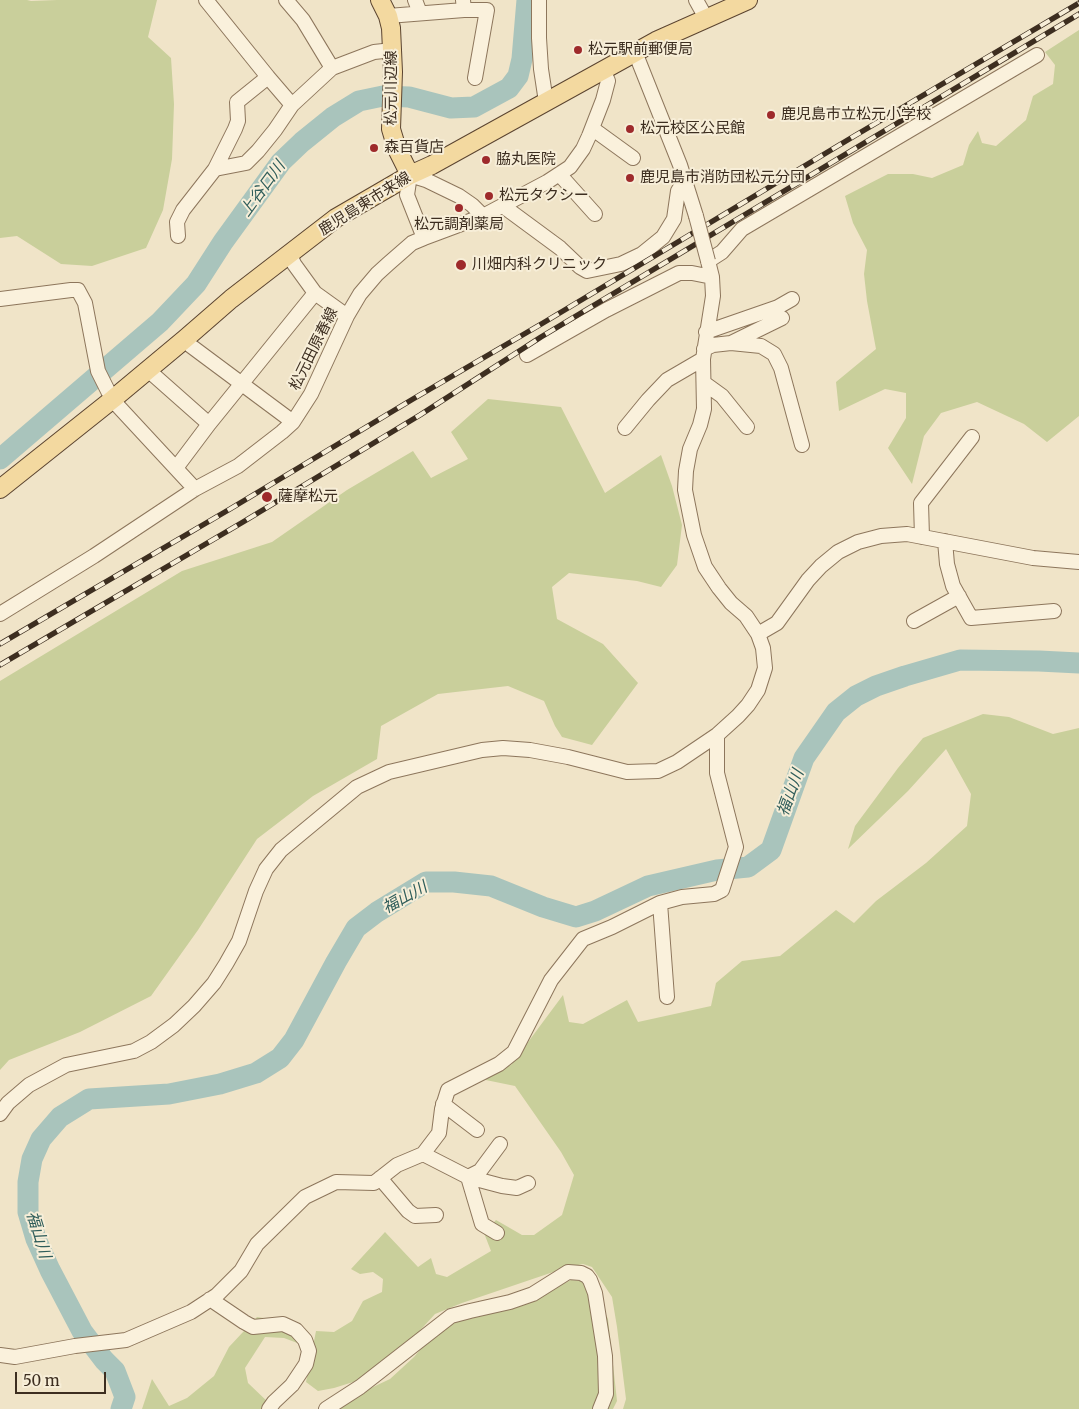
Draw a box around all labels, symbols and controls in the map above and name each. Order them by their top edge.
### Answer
place label: 松元駅前郵便局 [588,41,693,59]
marker: 松元駅前郵便局 [572,44,584,56]
street label: 松元川辺線 [383,51,401,125]
place label: 鹿児島市立松元小学校 [781,106,931,124]
marker: 鹿児島市立松元小学校 [765,109,777,121]
place label: 松元校区公民館 [640,120,745,138]
marker: 松元校区公民館 [624,123,636,135]
place label: 森百貨店 [384,139,444,157]
marker: 森百貨店 [368,142,380,154]
place label: 脇丸医院 [496,151,556,169]
marker: 脇丸医院 [480,154,492,166]
water label: 上谷口川 [236,157,290,221]
street label: 鹿児島東市来線 [316,169,414,239]
place label: 鹿児島市消防団松元分団 [640,169,805,187]
marker: 鹿児島市消防団松元分団 [624,172,636,184]
place label: 松元タクシー [499,187,589,205]
marker: 松元タクシー [483,190,495,202]
marker: 松元調剤薬局 [453,202,465,214]
place label: 松元調剤薬局 [414,216,504,234]
place label: 川畑内科クリニック [472,256,607,274]
marker: 川畑内科クリニック [454,258,468,272]
street label: 松元田原春線 [286,305,342,393]
place label: 薩摩松元 [278,488,338,506]
marker: 薩摩松元 [260,490,274,504]
water label: 福山川 [774,767,808,819]
water label: 福山川 [379,878,431,918]
water label: 福山川 [22,1209,54,1261]
scale bar [18,1362,109,1394]
text: 50 m [23,1371,60,1390]

